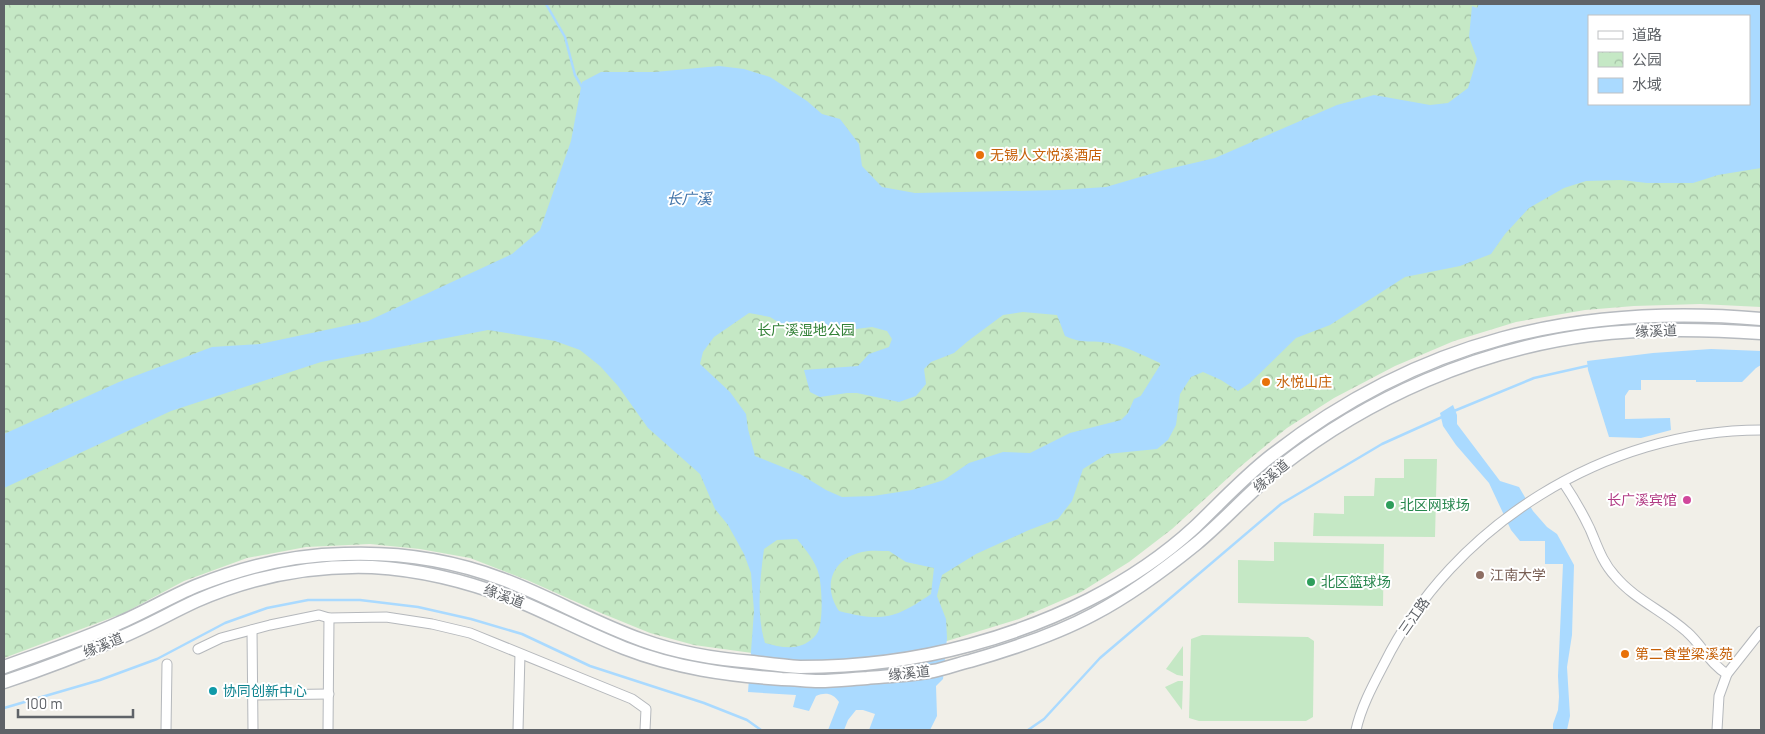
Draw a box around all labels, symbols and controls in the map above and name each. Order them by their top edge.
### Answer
legend [1588,15,1750,105]
text: 道路 [1632,25,1662,43]
text: 公园 [1632,50,1662,68]
text: 水域 [1632,75,1662,93]
place label: 无锡人文悦溪酒店 [990,146,1102,163]
marker: 无锡人文悦溪酒店 [974,149,986,161]
water label: 长广溪 [666,189,713,207]
park label: 长广溪湿地公园 [757,321,855,338]
street label: 缘溪道 [1635,321,1677,340]
place label: 水悦山庄 [1276,373,1332,390]
marker: 水悦山庄 [1260,376,1272,388]
street label: 缘溪道 [1249,456,1292,496]
place label: 长广溪宾馆 [1607,491,1677,508]
marker: 长广溪宾馆 [1681,494,1693,506]
place label: 北区网球场 [1400,496,1470,513]
marker: 北区网球场 [1384,499,1396,511]
place label: 江南大学 [1490,566,1546,583]
marker: 江南大学 [1474,569,1486,581]
place label: 北区篮球场 [1321,573,1391,590]
marker: 北区篮球场 [1305,576,1317,588]
street label: 缘溪道 [482,580,527,611]
street label: 三江路 [1395,594,1433,638]
street label: 缘溪道 [80,629,125,660]
place label: 第二食堂梁溪苑 [1635,645,1733,662]
marker: 第二食堂梁溪苑 [1619,648,1631,660]
street label: 缘溪道 [887,662,931,683]
place label: 协同创新中心 [223,682,307,699]
marker: 协同创新中心 [207,685,219,697]
scale bar [18,686,132,718]
text: 100 m [25,694,63,712]

